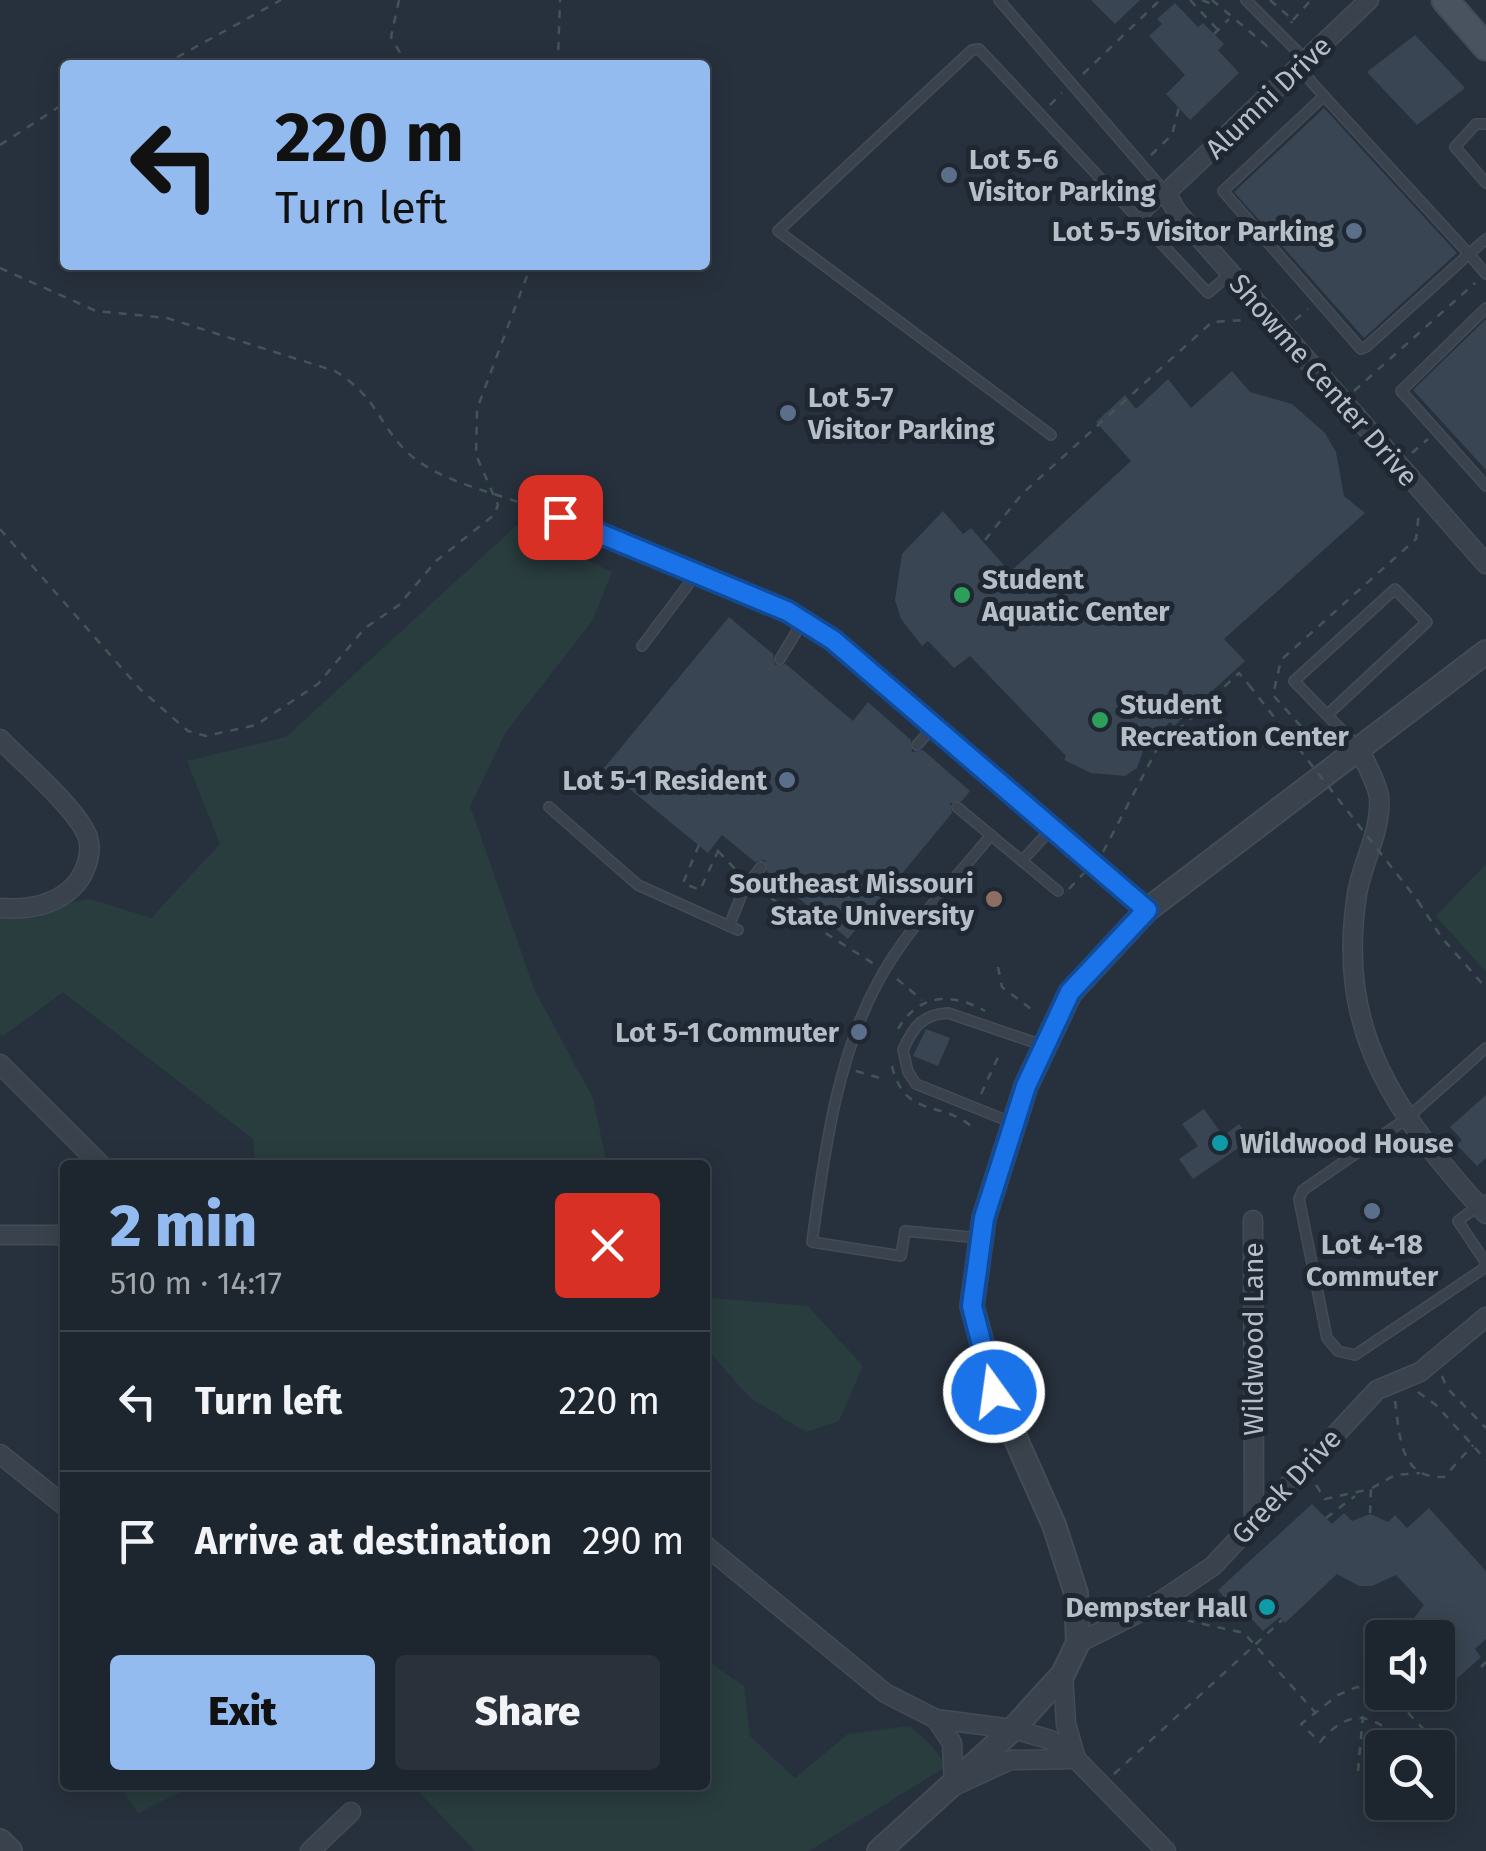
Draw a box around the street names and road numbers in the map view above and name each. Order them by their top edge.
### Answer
street label: Alumni Drive [1199,29,1338,165]
street label: Showme Center Drive [1222,267,1425,493]
street label: Wildwood Lane [1237,1242,1270,1436]
street label: Greek Drive [1225,1422,1348,1551]

